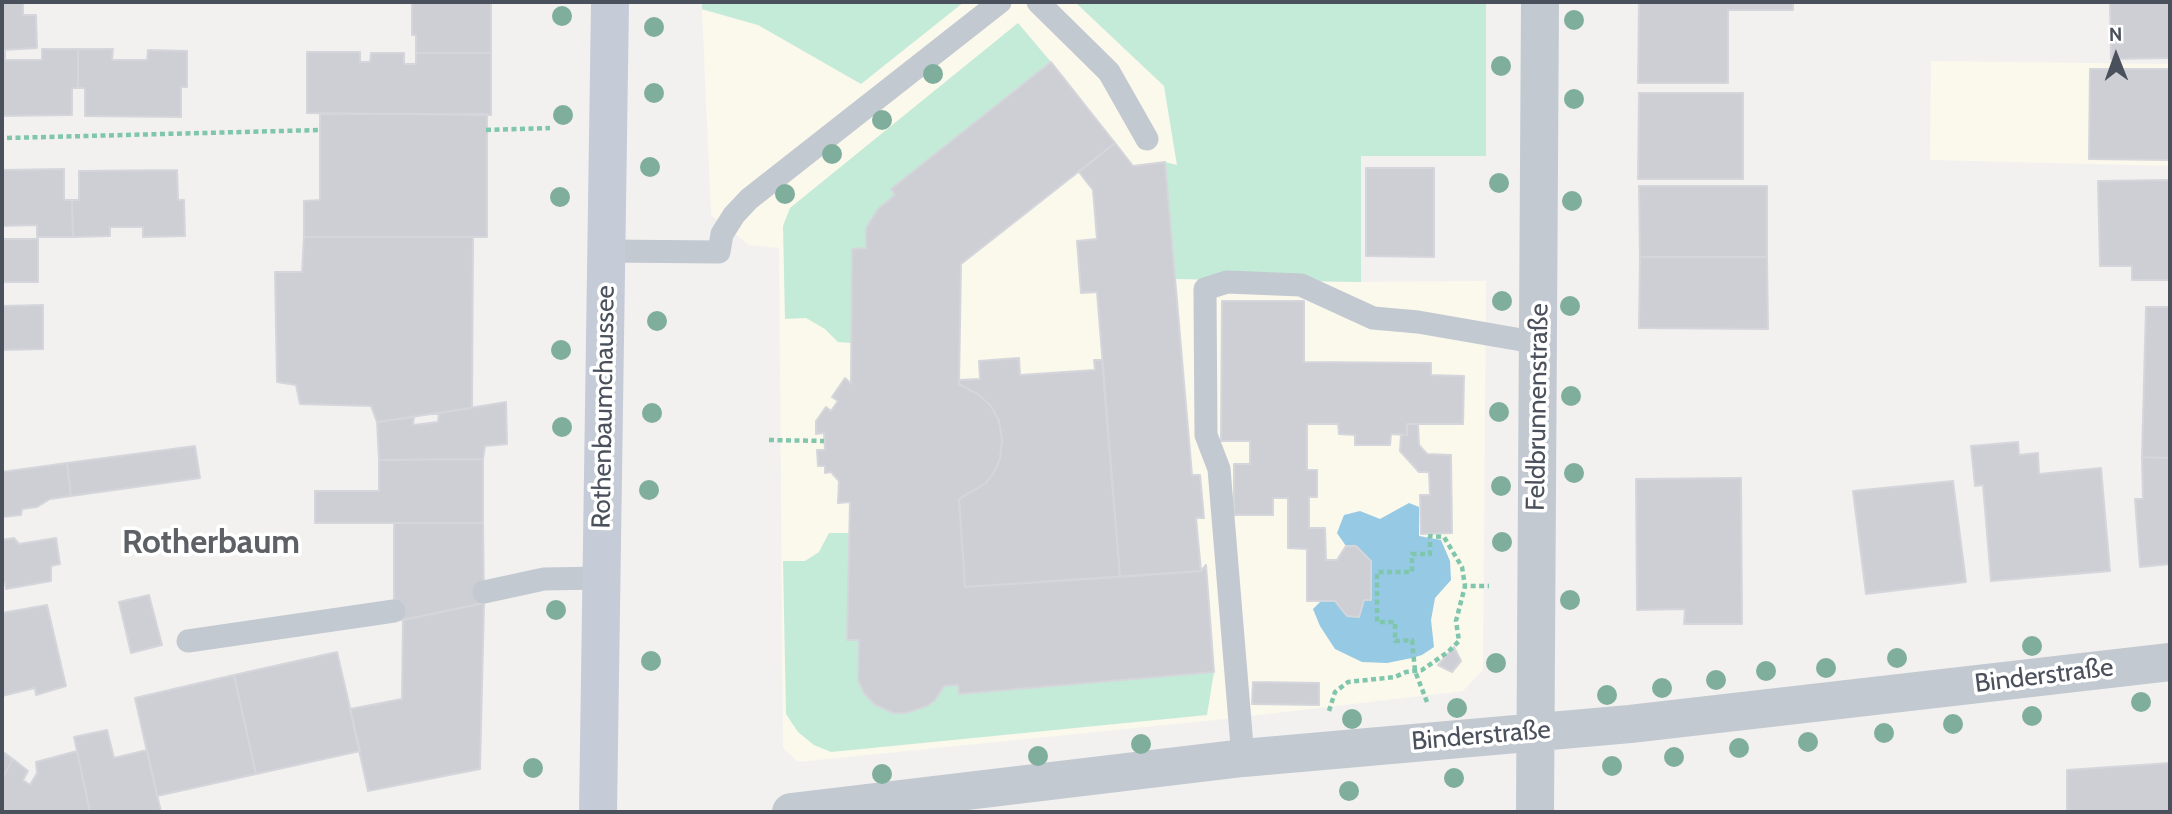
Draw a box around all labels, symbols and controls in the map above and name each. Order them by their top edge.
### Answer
north arrow [2081,21,2151,91]
text: N [2109,23,2123,46]
street label: Rothenbaumchaussee [586,285,622,529]
street label: Feldbrunnenstraße [1521,303,1555,511]
district label: Rotherbaum [122,523,300,563]
street label: Binderstraße [1973,652,2115,700]
street label: Binderstraße [1410,714,1552,758]

